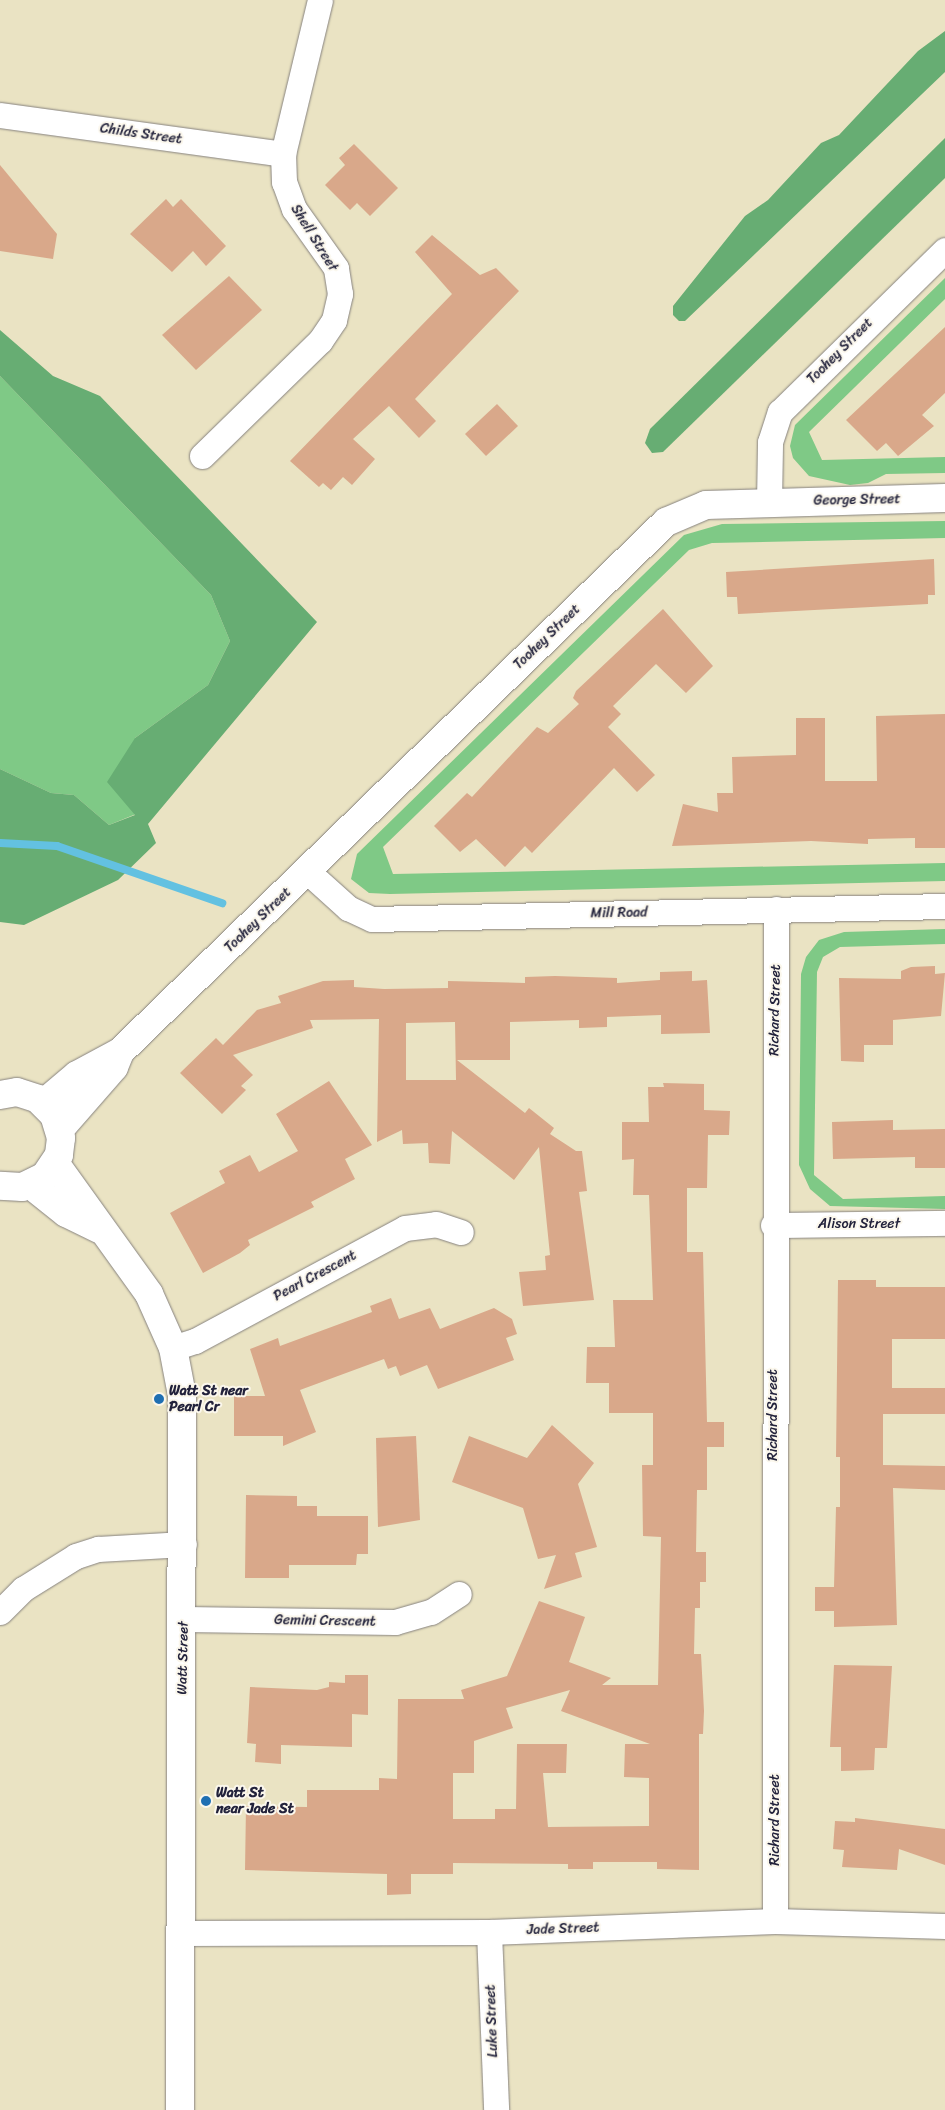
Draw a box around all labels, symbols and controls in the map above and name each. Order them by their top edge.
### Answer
street label: Childs Street [99,120,183,148]
street label: Shell Street [287,201,341,275]
street label: Toohey Street [804,315,876,387]
street label: George Street [813,491,901,509]
street label: Toohey Street [510,601,584,673]
street label: Toohey Street [221,884,295,956]
street label: Mill Road [590,904,648,922]
street label: Richard Street [766,964,784,1056]
street label: Alison Street [818,1216,900,1232]
street label: Pearl Crescent [270,1247,360,1305]
street label: Richard Street [765,1369,781,1461]
place label: Watt St near Pearl Cr [169,1383,248,1415]
marker: Watt St near Pearl Cr [153,1393,165,1405]
street label: Gemini Crescent [274,1612,376,1630]
street label: Watt Street [174,1621,192,1695]
street label: Richard Street [767,1774,783,1866]
place label: Watt St near Jade St [216,1785,294,1818]
marker: Watt St near Jade St [200,1795,212,1807]
street label: Jade Street [526,1919,600,1939]
street label: Luke Street [482,1984,502,2058]

